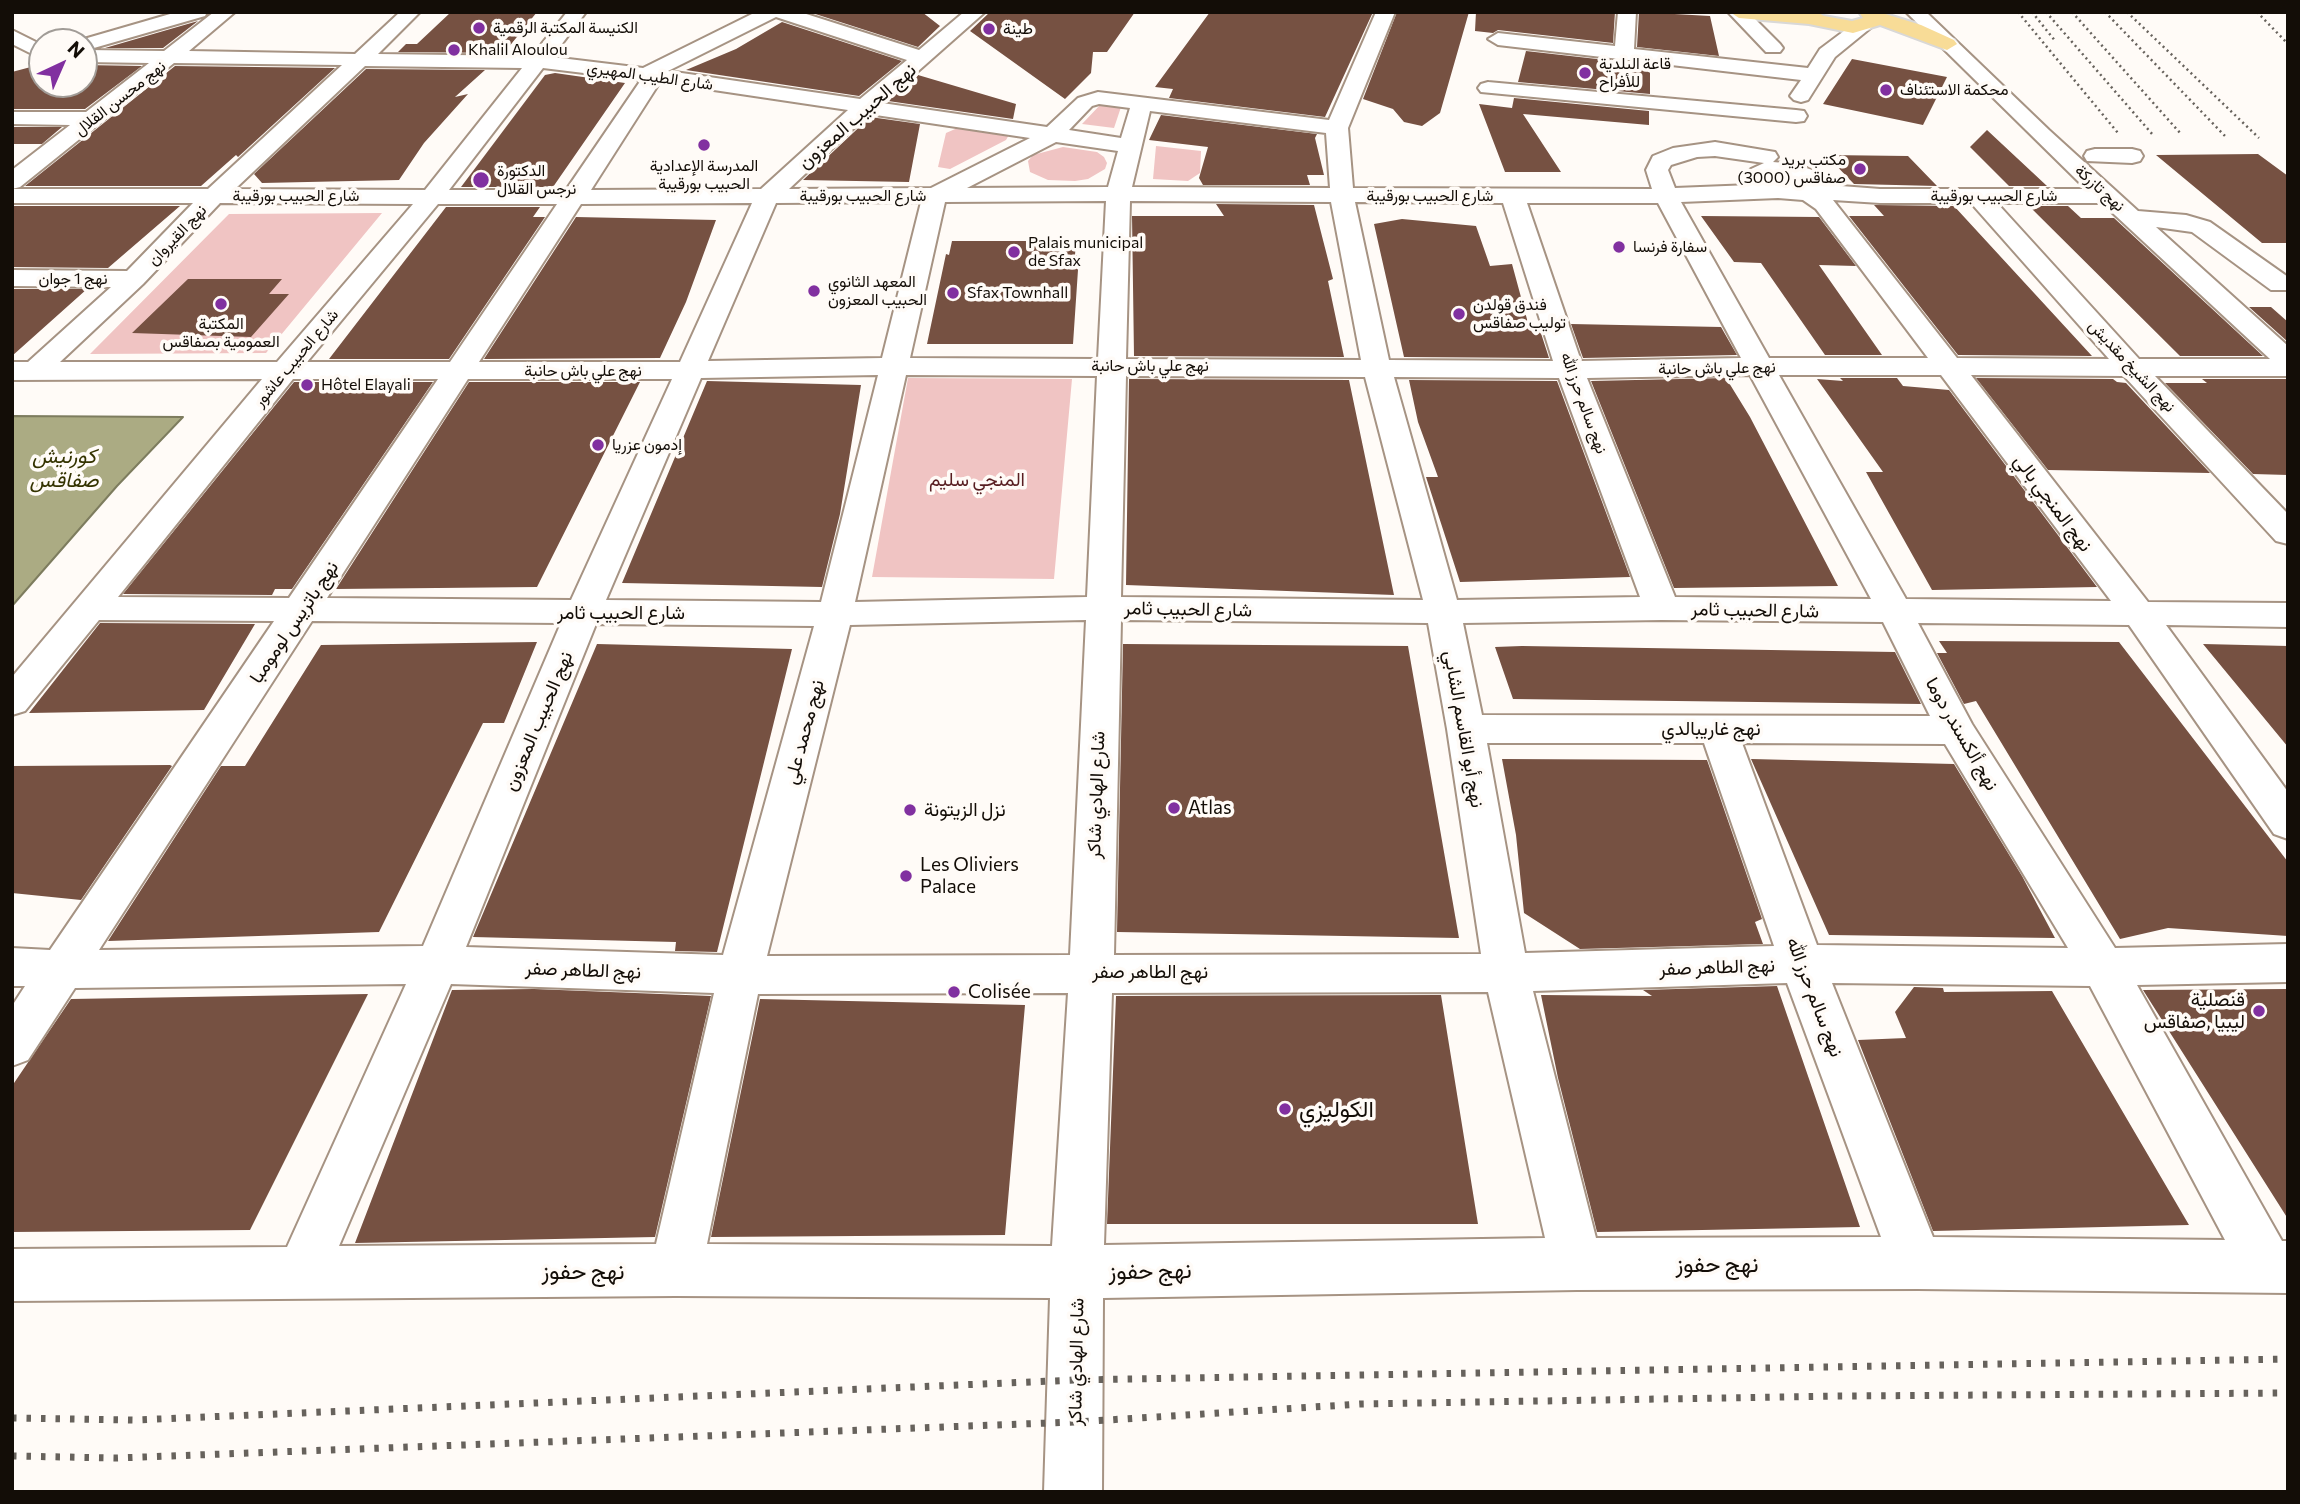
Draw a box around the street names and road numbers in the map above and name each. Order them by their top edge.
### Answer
street label: نهج محسن القلال [71,56,169,140]
street label: شارع الطيب المهيري [586,58,714,94]
street label: نهج الحبيب المعزون [793,58,921,174]
street label: نهج تازركة [2071,161,2129,215]
street label: شارع الحبيب بورقيبة [233,186,359,206]
street label: شارع الحبيب بورقيبة [800,186,926,206]
street label: شارع الحبيب بورقيبة [1367,186,1493,206]
street label: شارع الحبيب بورقيبة [1931,186,2057,206]
street label: نهج القيروان [143,201,211,269]
street label: نهج 1 جوان [39,269,107,289]
street label: شارع الحبيب عاشور [250,305,342,411]
street label: نهج الشيخ مقديش [2084,316,2180,416]
street label: نهج سالم حرز الله [1557,350,1611,456]
street label: نهج علي باش حانبة [1091,356,1209,376]
street label: نهج علي باش حانبة [1658,357,1776,379]
street label: نهج علي باش حانبة [524,361,642,381]
street label: نهج المنجي بالي [2009,450,2097,556]
street label: نهج باتريس لومومبا [245,557,343,687]
street label: شارع الحبيب ثامر [1124,596,1252,622]
street label: شارع الحبيب ثامر [1691,597,1819,623]
street label: شارع الحبيب ثامر [557,602,685,624]
street label: نهج الحبيب المعزون [498,648,578,794]
street label: نهج أبو القاسم الشابي [1439,649,1489,809]
street label: نهج ألكسندر دوما [1921,674,2003,794]
street label: نهج محمد علي [779,677,829,787]
street label: نهج غاريبالدي [1661,718,1761,740]
street label: شارع الهادي شاكر [1082,731,1110,859]
street label: نهج سالم حرز الله [1782,934,1848,1060]
street label: نهج الطاهر صفر [1659,954,1775,980]
street label: نهج الطاهر صفر [525,957,641,983]
street label: نهج الطاهر صفر [1092,961,1208,983]
street label: نهج حفوز [1675,1250,1759,1278]
street label: نهج حفوز [1108,1256,1192,1286]
street label: نهج حفوز [541,1257,625,1285]
street label: شارع الهادي شاكر [1063,1298,1089,1426]

